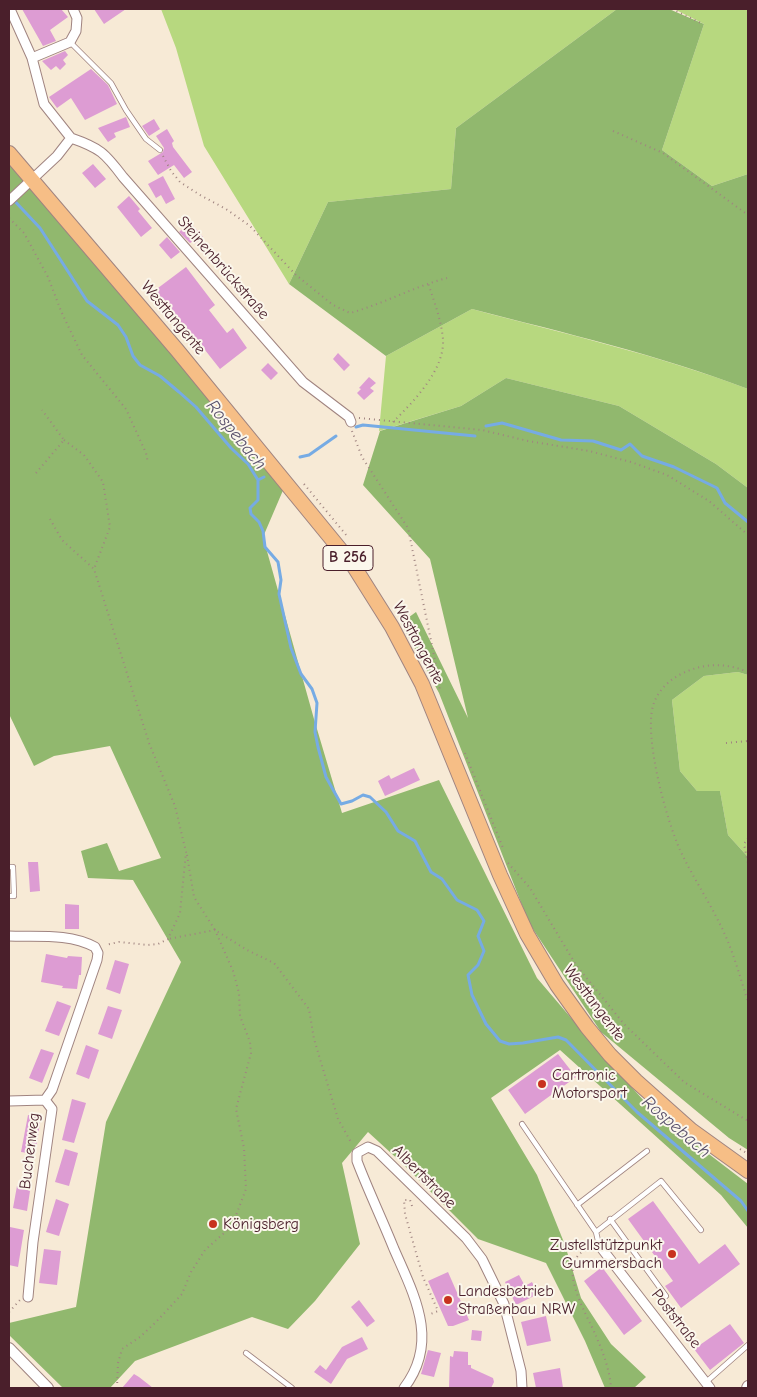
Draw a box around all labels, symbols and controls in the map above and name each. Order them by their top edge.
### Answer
street label: Steinenbrückstraße [173,212,273,324]
street label: Westtangente [136,277,210,359]
water label: Rospebach [201,396,271,474]
road number: B 256 [323,546,373,570]
street label: Westtangente [388,598,448,688]
street label: Westtangente [559,961,629,1045]
place label: Cartronic Motorsport [552,1065,627,1103]
marker: Cartronic Motorsport [536,1078,548,1090]
water label: Rospebach [637,1091,715,1163]
street label: Buchenweg [16,1112,44,1190]
street label: Albertstraße [388,1141,460,1213]
place label: Königsberg [223,1214,299,1234]
marker: Königsberg [207,1218,219,1230]
place label: Zustellstützpunkt Gummersbach [550,1235,662,1273]
marker: Zustellstützpunkt Gummersbach [666,1248,678,1260]
place label: Landesbetrieb Straßenbau NRW [458,1281,575,1319]
street label: Poststraße [647,1286,705,1352]
marker: Landesbetrieb Straßenbau NRW [442,1294,454,1306]

